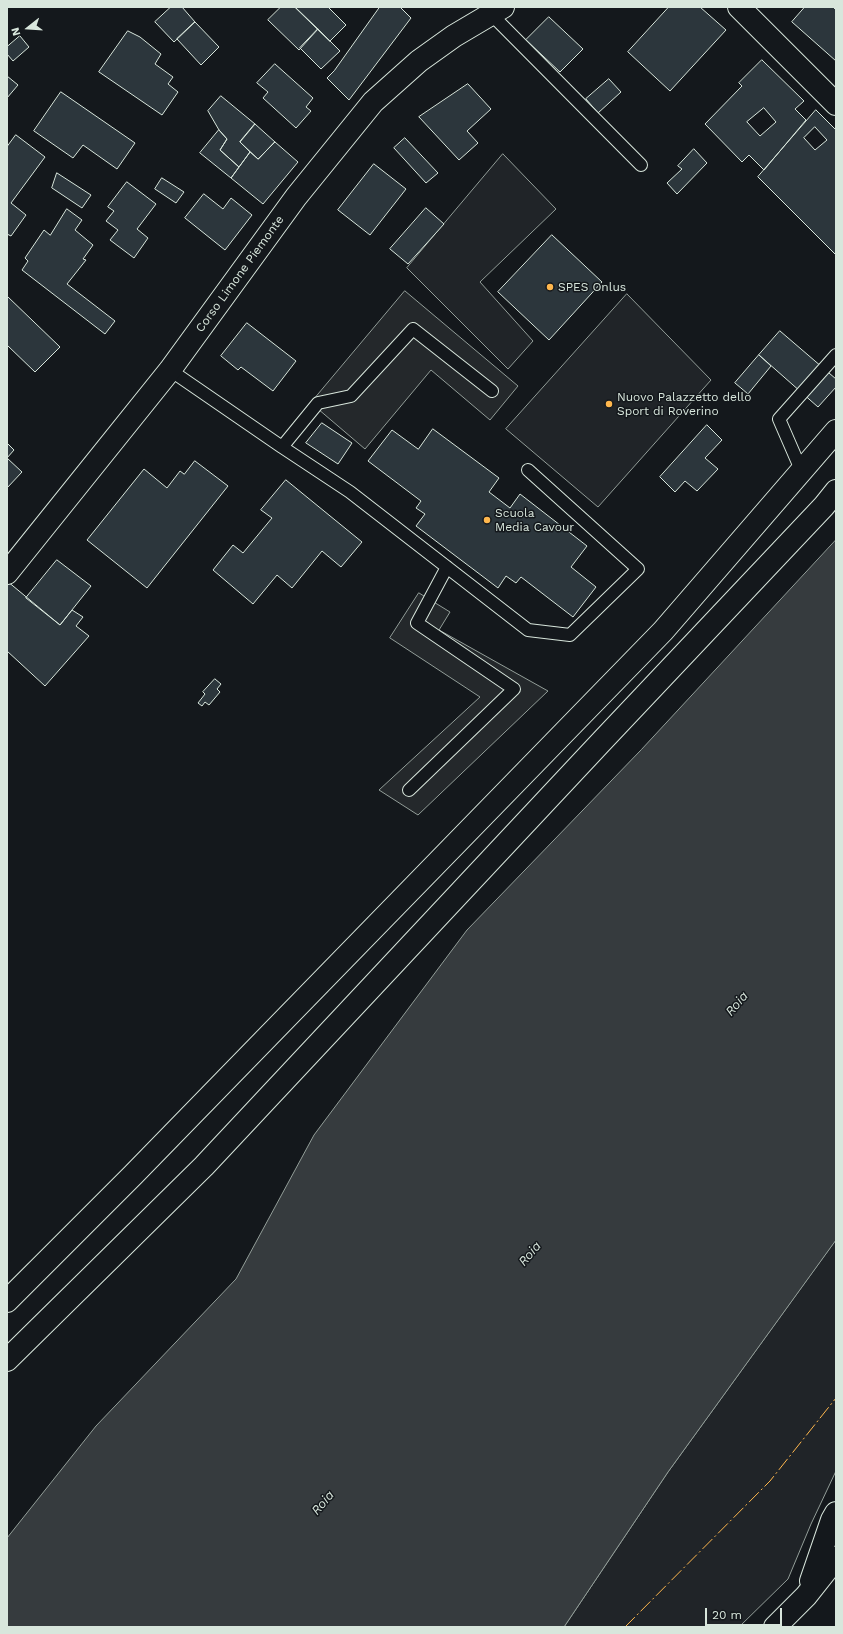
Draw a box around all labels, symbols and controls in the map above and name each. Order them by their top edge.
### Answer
north arrow [8,8,48,48]
text: N [9,26,23,37]
street label: Corso Limone Piemonte [193,213,287,335]
place label: SPES Onlus [558,280,626,294]
marker: SPES Onlus [545,282,555,292]
place label: Nuovo Palazzetto dello Sport di Roverino [617,390,751,418]
marker: Nuovo Palazzetto dello Sport di Roverino [604,399,614,409]
place label: Scuola Media Cavour [495,506,574,534]
marker: Scuola Media Cavour [482,515,492,525]
water label: Roia [722,989,752,1019]
water label: Roia [515,1239,545,1269]
water label: Roia [308,1488,338,1518]
scale bar [707,1600,784,1626]
text: 20 m [712,1608,742,1622]

